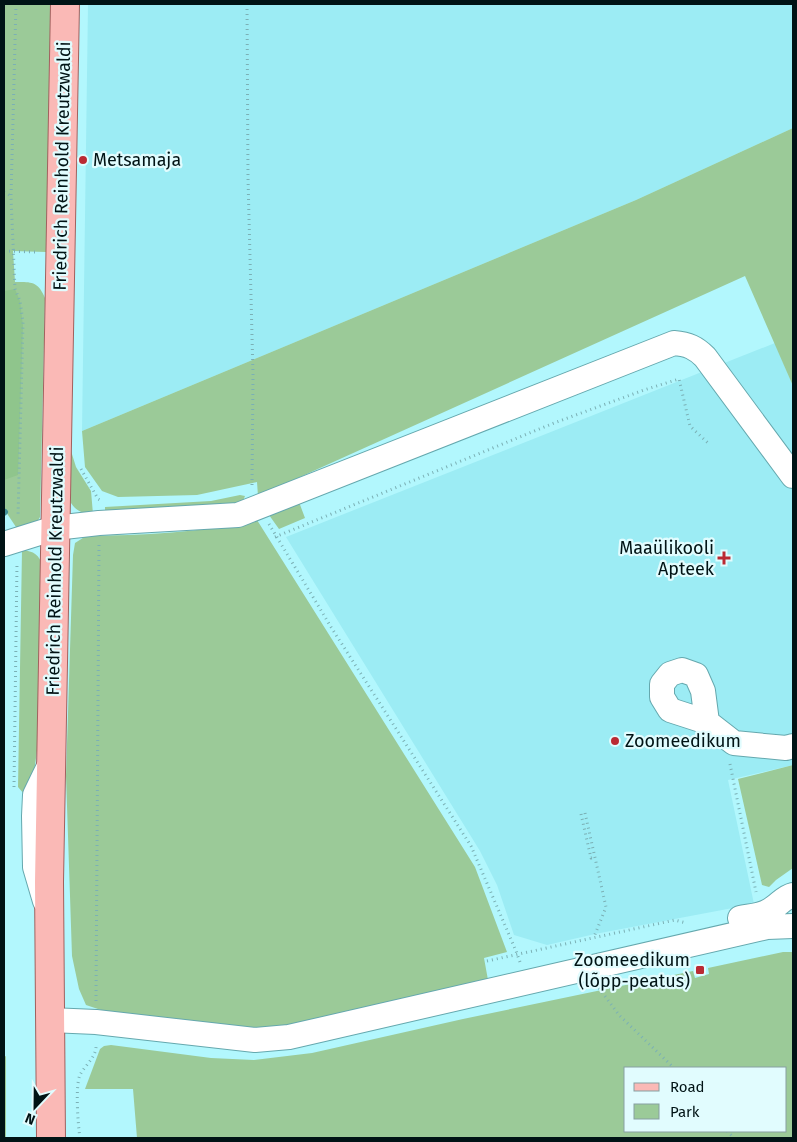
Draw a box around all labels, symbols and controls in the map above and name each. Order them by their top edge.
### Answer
street label: Friedrich Reinhold Kreutzwaldi [49,41,75,291]
place label: Metsamaja [93,149,181,171]
marker: Metsamaja [77,154,89,166]
street label: Friedrich Reinhold Kreutzwaldi [42,446,68,696]
place label: Maaülikooli Apteek [619,537,715,580]
marker: Maaülikooli Apteek [718,552,730,564]
place label: Zoomeedikum [625,730,741,752]
marker: Zoomeedikum [609,735,621,747]
place label: Zoomeedikum (lõpp-peatus) [574,949,690,992]
marker: Zoomeedikum (lõpp-peatus) [694,964,706,976]
legend [624,1067,787,1132]
text: Road [670,1078,705,1096]
north arrow [10,1082,60,1132]
text: Park [670,1103,700,1121]
text: N [23,1109,38,1128]

